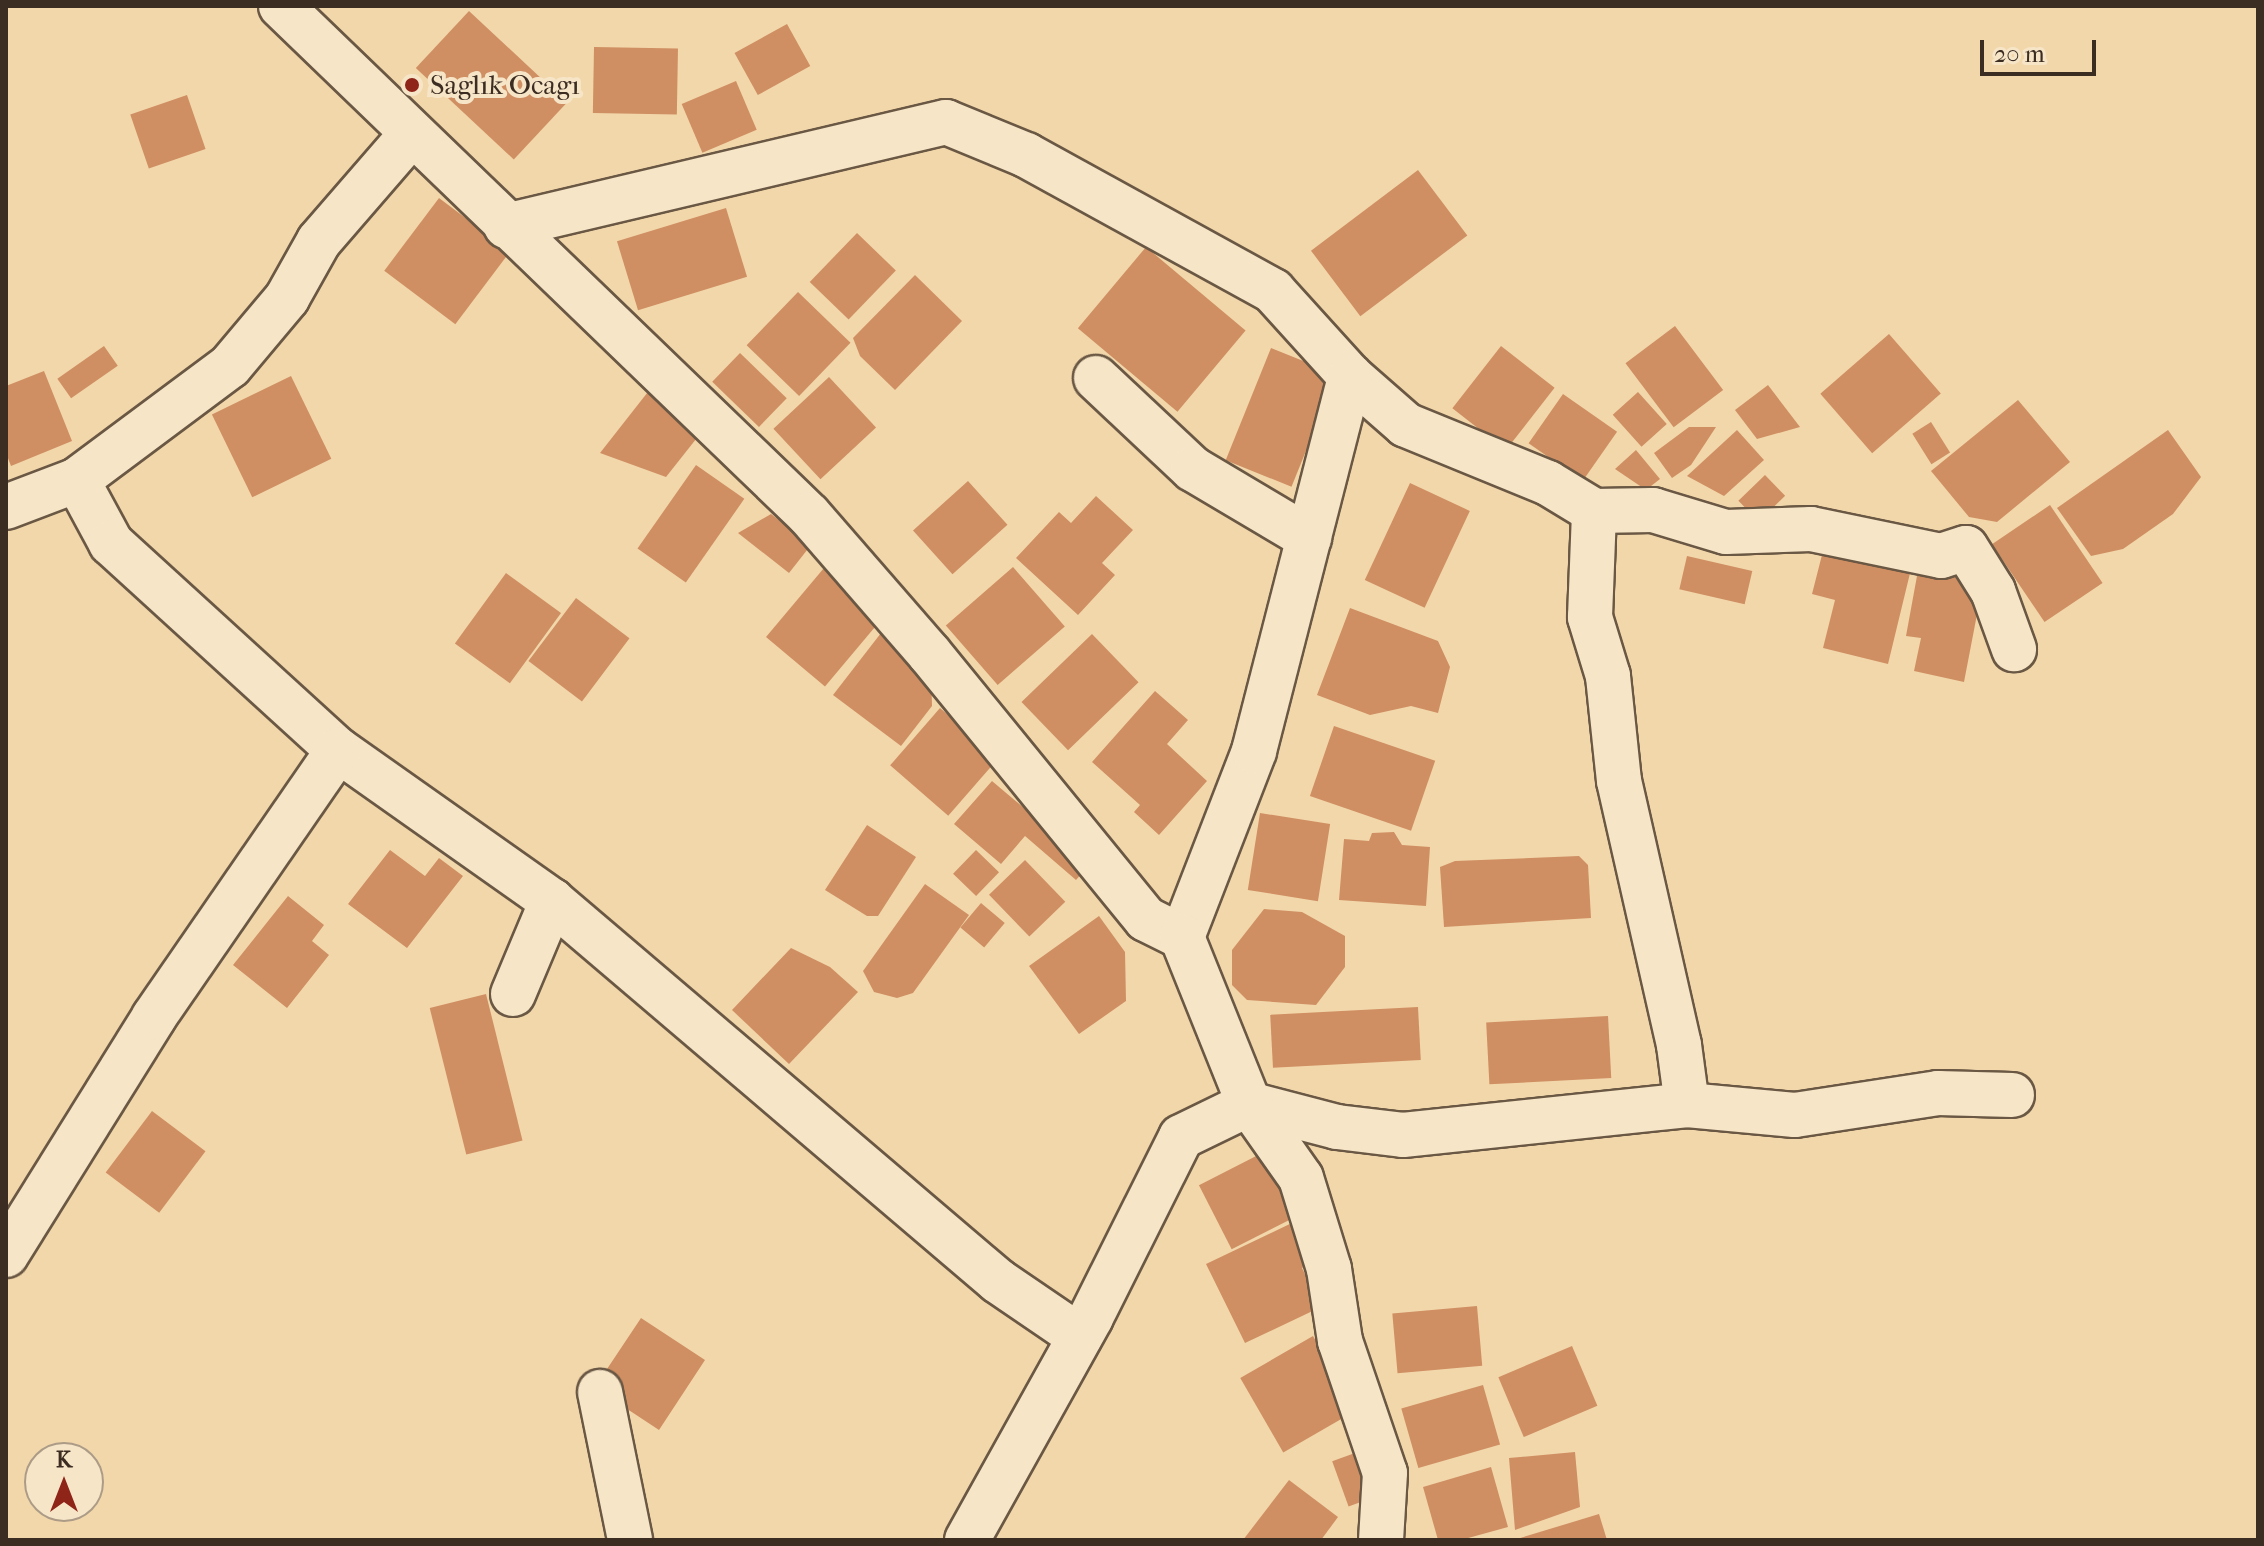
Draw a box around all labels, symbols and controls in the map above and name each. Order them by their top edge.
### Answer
scale bar [1984,24,2100,74]
text: 20 m [1994,40,2045,68]
place label: Saglık Ocagı [430,68,580,102]
marker: Saglık Ocagı [401,74,423,96]
north arrow [24,1442,104,1522]
text: K [56,1447,72,1473]

